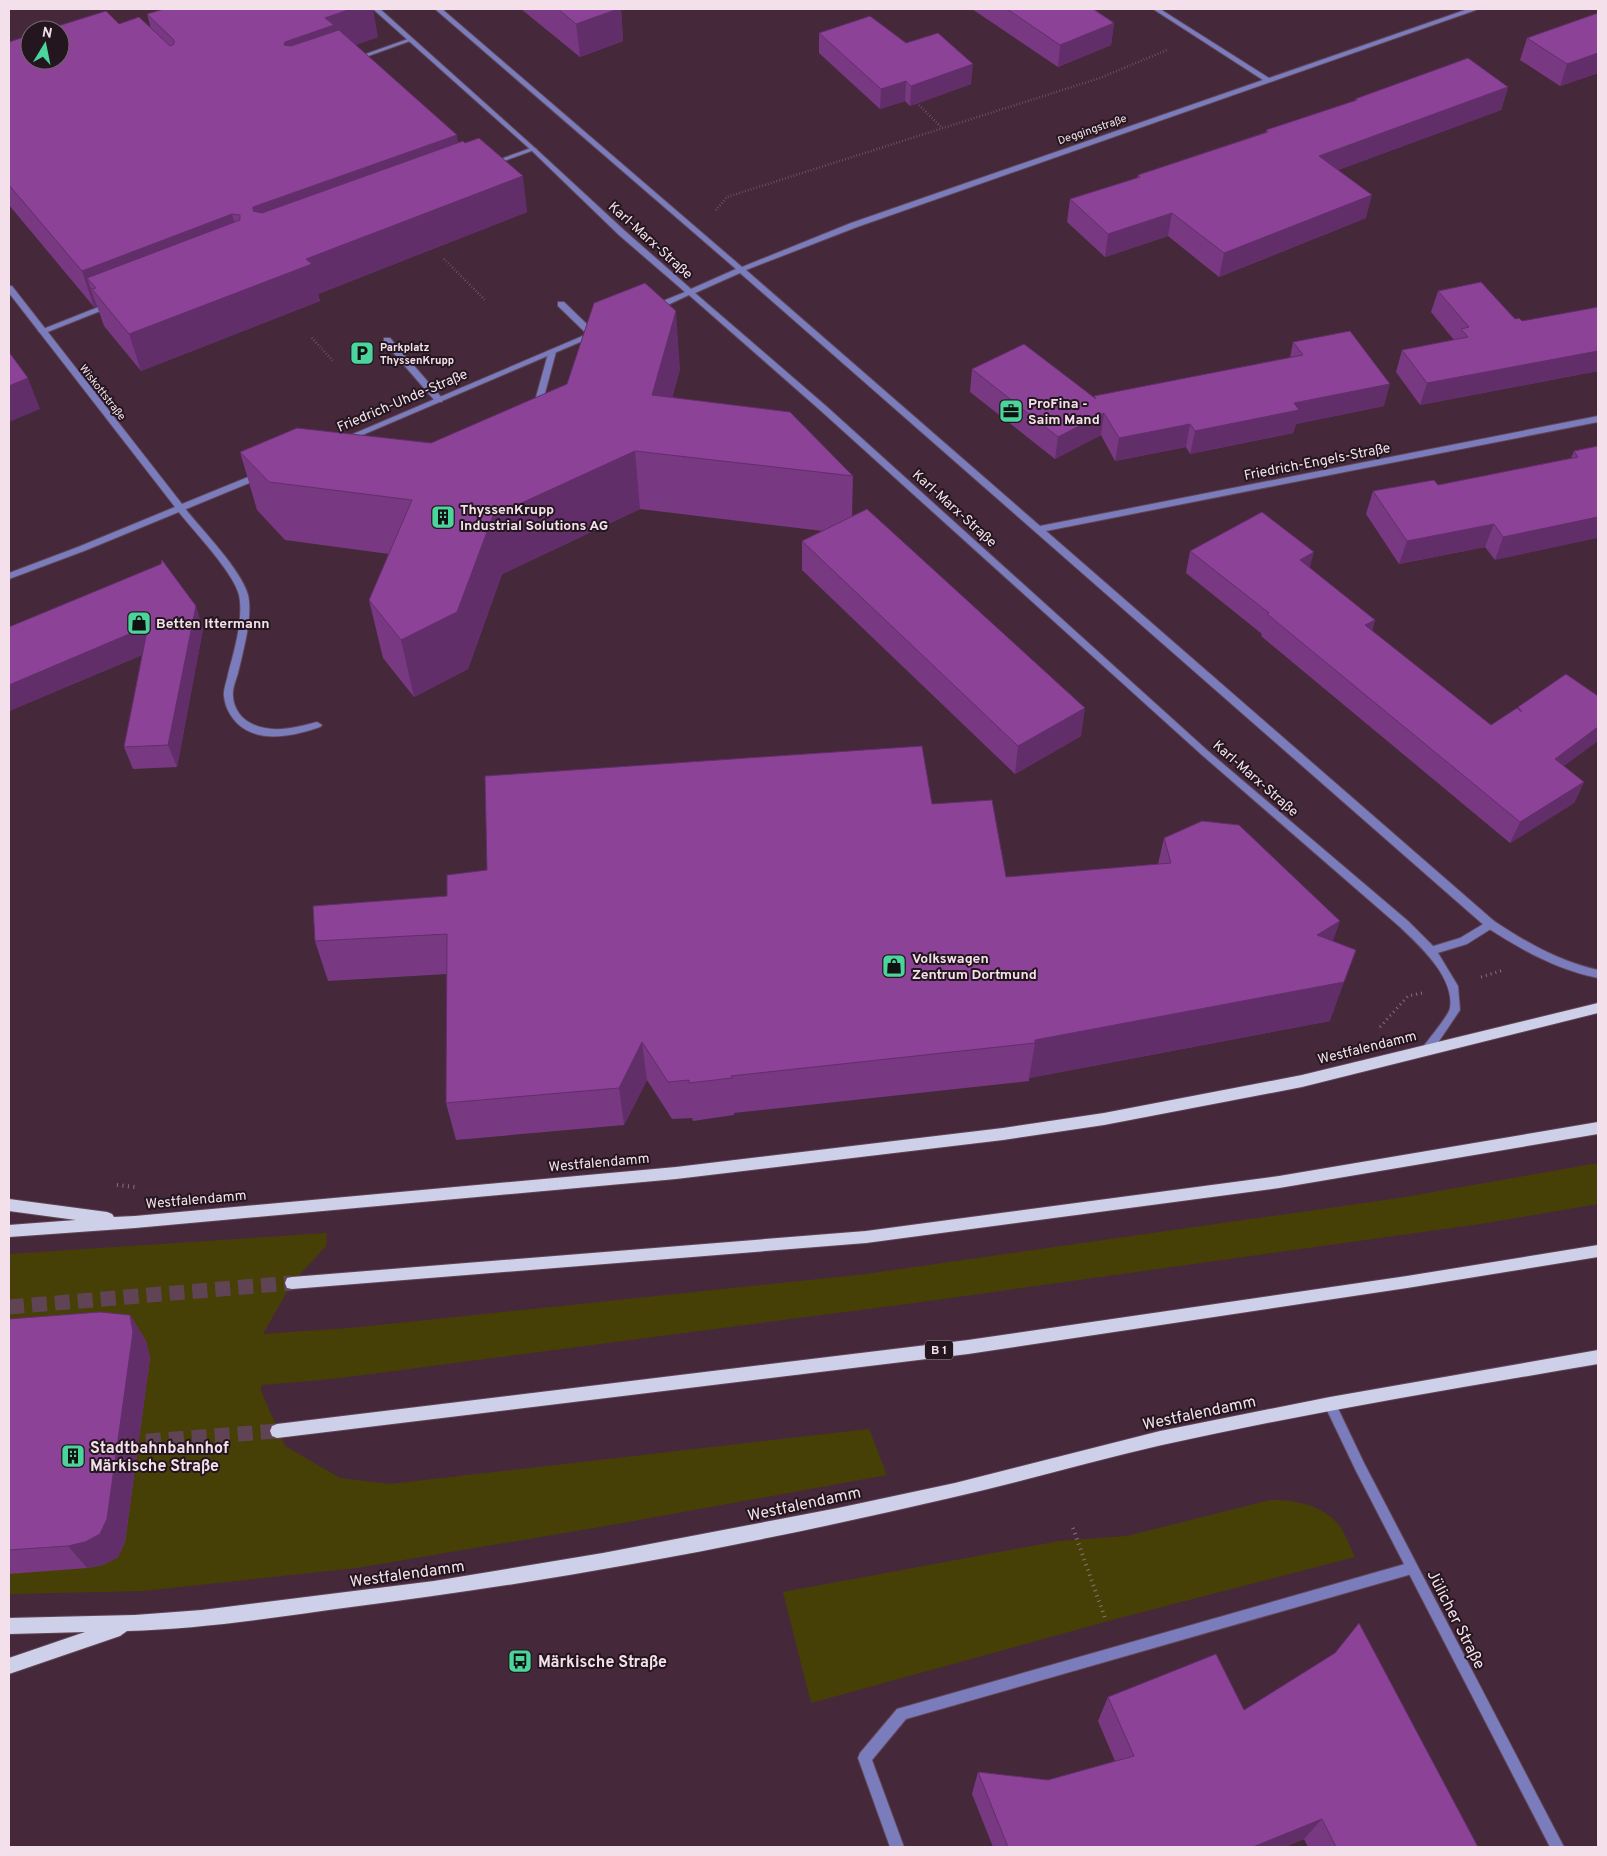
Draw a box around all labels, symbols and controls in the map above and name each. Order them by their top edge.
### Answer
north arrow [20,20,70,70]
text: N [41,24,53,43]
street label: Deggingstraße [1056,112,1129,148]
street label: Karl-Marx-Straße [604,199,696,284]
parking icon: Parkplatz ThyssenKrupp [349,340,375,366]
place label: Parkplatz ThyssenKrupp [380,341,454,368]
street label: Wiskottstraße [76,362,129,424]
street label: Friedrich-Uhde-Straße [335,366,470,437]
place label: ProFina - Saim Mand [1028,396,1100,429]
office icon: ProFina - Saim Mand [998,398,1024,424]
street label: Friedrich-Engels-Straße [1243,440,1392,485]
street label: Karl-Marx-Straße [908,467,1000,552]
place label: ThyssenKrupp Industrial Solutions AG [460,502,608,535]
building icon: ThyssenKrupp Industrial Solutions AG [430,504,456,530]
shop icon: Betten Ittermann [126,610,152,636]
place label: Betten Ittermann [156,616,270,633]
street label: Karl-Marx-Straße [1209,737,1301,821]
place label: Volkswagen Zentrum Dortmund [912,951,1037,984]
shop icon: Volkswagen Zentrum Dortmund [881,953,907,979]
street label: Westfalendamm [1316,1028,1419,1069]
street label: Westfalendamm [548,1151,650,1176]
street label: Westfalendamm [145,1188,247,1213]
road number: B 1 [925,1340,953,1360]
street label: Westfalendamm [1141,1392,1258,1436]
place label: Stadtbahnbahnhof Märkische Straße [90,1439,229,1477]
building icon: Stadtbahnbahnhof Märkische Straße [60,1443,86,1469]
street label: Westfalendamm [746,1483,863,1527]
street label: Westfalendamm [349,1557,466,1593]
street label: Jülicher Straße [1422,1567,1489,1673]
bus stop icon: Märkische Straße [507,1648,533,1674]
place label: Märkische Straße [538,1653,667,1673]

